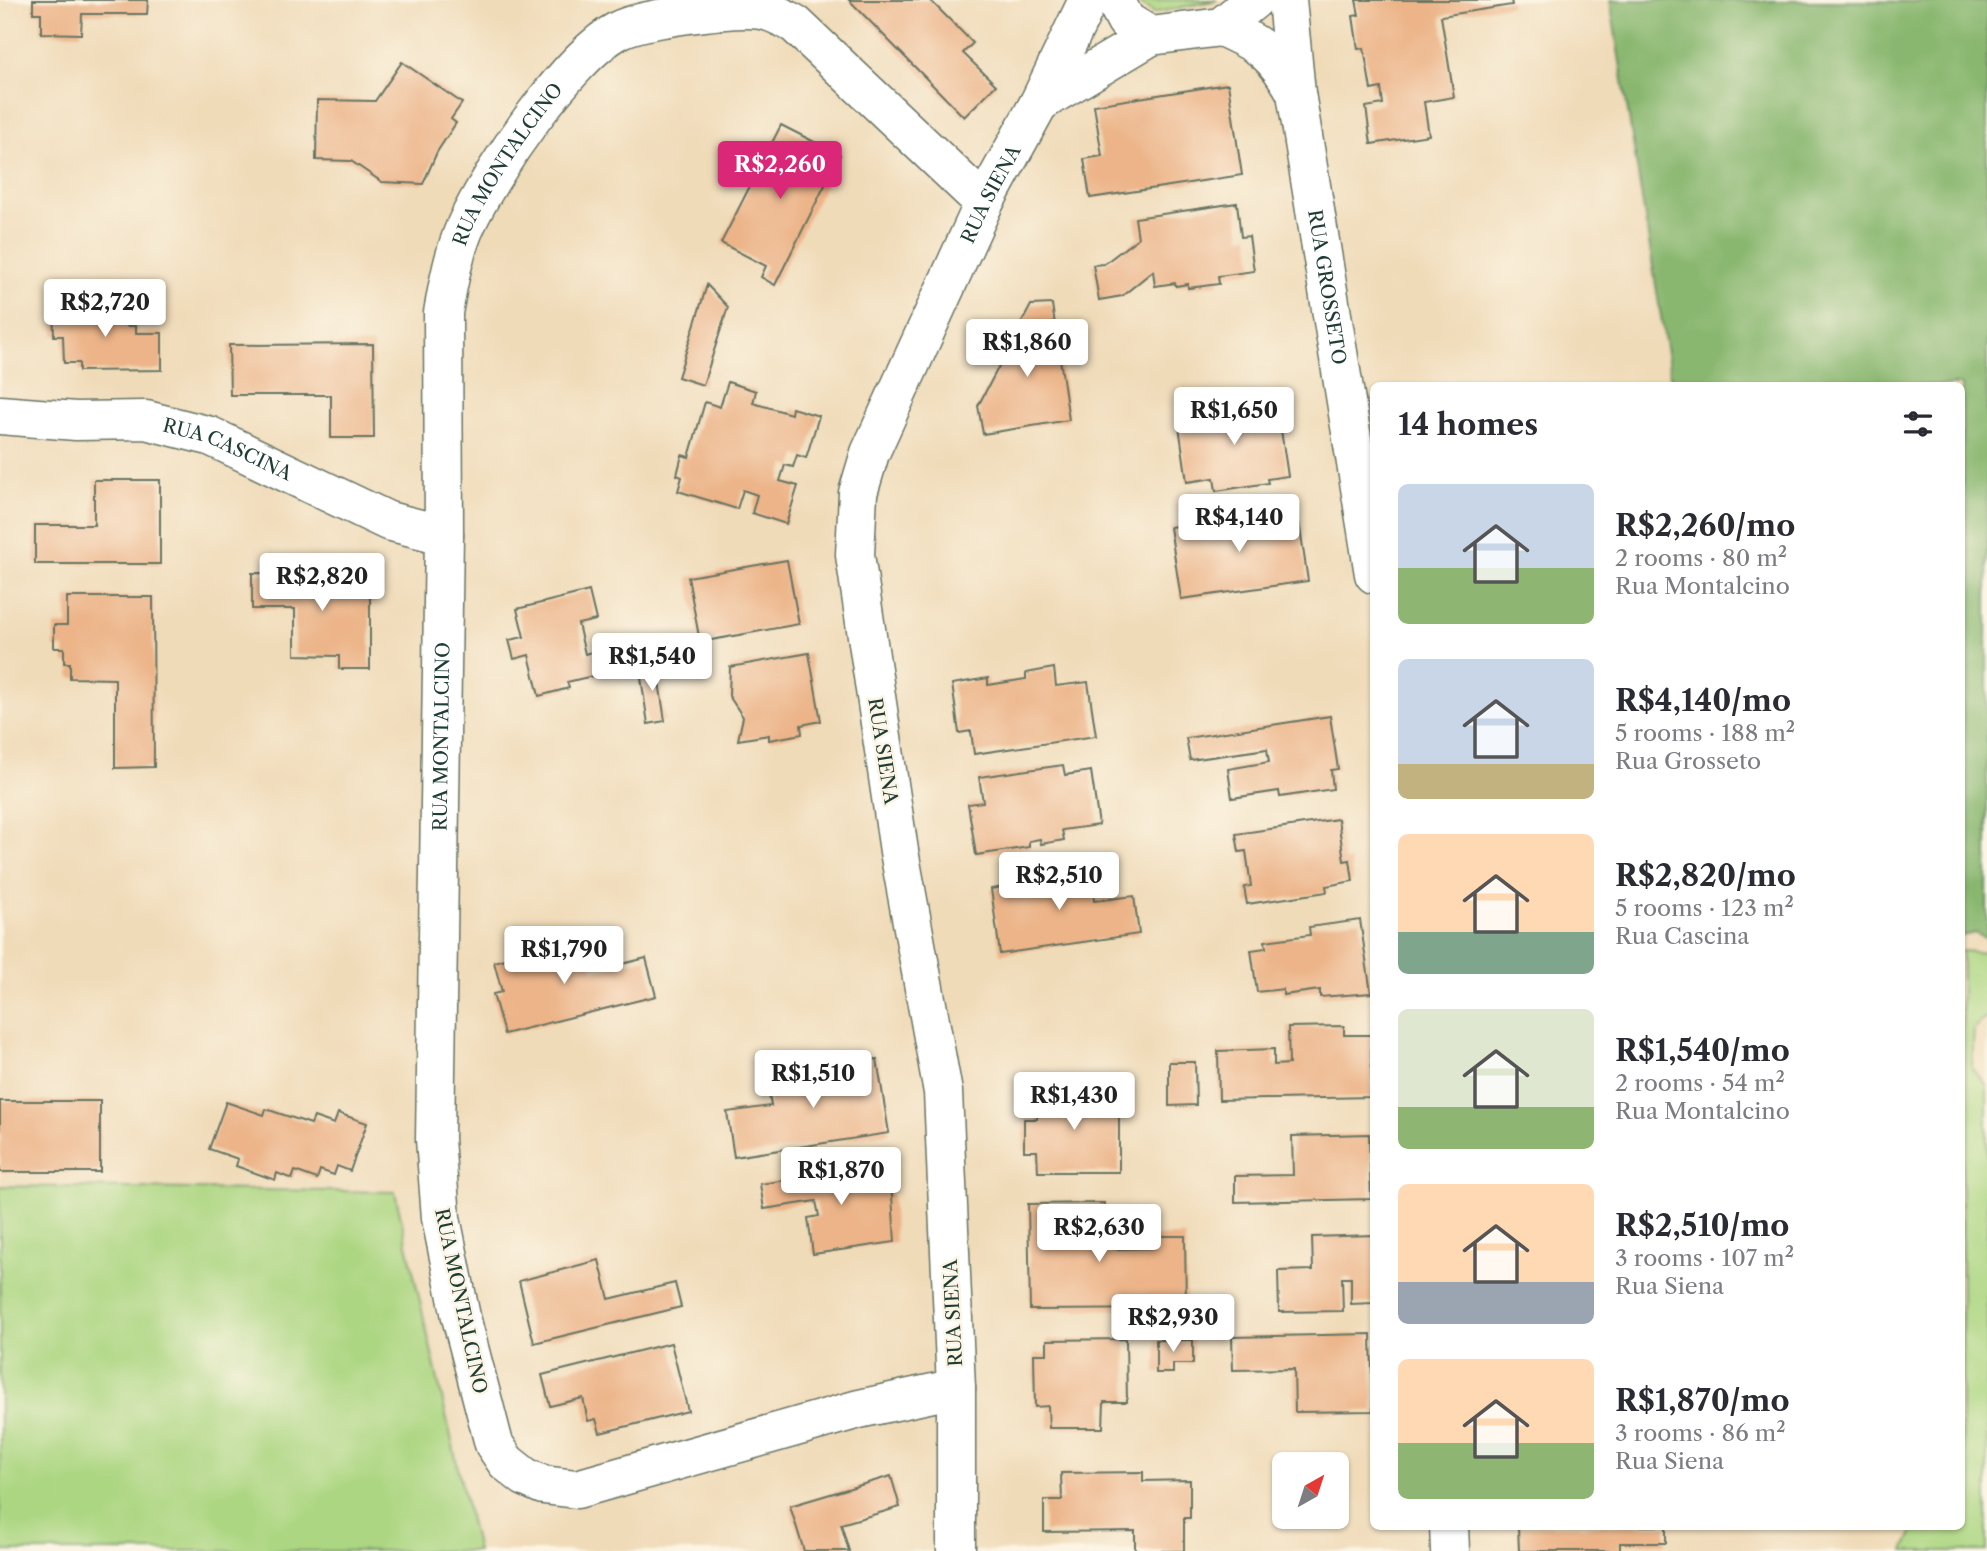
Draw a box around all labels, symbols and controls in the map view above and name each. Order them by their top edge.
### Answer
street label: RUA MONTALCINO [448,78,567,249]
street label: RUA SIENA [956,140,1026,247]
pin: R$2,260 [715,142,845,201]
text: R$2,260 [734,150,826,178]
street label: RUA GROSSETO [1304,208,1351,366]
pin: R$2,720 [40,280,170,339]
text: R$2,720 [60,288,150,316]
pin: R$1,860 [962,320,1092,379]
text: R$1,860 [982,328,1072,356]
pin: R$1,650 [1169,388,1299,447]
text: R$1,650 [1190,396,1278,424]
icon: filters [1899,405,1937,443]
text: 14 homes [1398,406,1538,443]
street label: RUA CASCINA [161,413,297,485]
pin: R$4,140 [1174,494,1304,554]
text: R$4,140 [1194,503,1284,531]
text: R$2,260/mo [1615,507,1795,544]
icon: home [1454,512,1538,596]
text: 2 rooms · 80 m² [1615,544,1787,572]
pin: R$2,820 [257,554,387,613]
text: R$2,820 [276,562,368,590]
text: Rua Montalcino [1615,572,1790,600]
pin: R$1,540 [587,634,717,693]
street label: RUA MONTALCINO [428,642,454,831]
text: R$1,540 [608,642,696,670]
text: R$4,140/mo [1615,682,1791,719]
icon: home [1454,687,1538,771]
street label: RUA SIENA [863,696,903,807]
text: 5 rooms · 188 m² [1615,719,1795,747]
text: Rua Grosseto [1615,747,1761,775]
pin: R$2,510 [994,852,1124,912]
text: R$2,820/mo [1615,857,1796,894]
text: R$2,510 [1015,861,1103,889]
icon: home [1454,862,1538,946]
text: 5 rooms · 123 m² [1615,894,1794,922]
text: Rua Cascina [1615,922,1749,950]
pin: R$1,790 [499,926,629,986]
text: R$1,790 [520,935,608,963]
text: R$1,540/mo [1615,1032,1790,1069]
icon: home [1454,1037,1538,1121]
pin: R$1,510 [748,1050,878,1110]
text: R$1,510 [771,1059,855,1087]
text: 2 rooms · 54 m² [1615,1069,1785,1097]
pin: R$1,430 [1009,1072,1139,1132]
text: R$1,430 [1030,1081,1118,1109]
text: Rua Montalcino [1615,1097,1790,1125]
pin: R$1,870 [776,1148,906,1207]
text: R$1,870 [797,1156,885,1184]
pin: R$2,630 [1034,1204,1164,1264]
street label: RUA MONTALCINO [430,1206,492,1396]
text: R$2,510/mo [1615,1207,1789,1244]
icon: home [1454,1212,1538,1296]
text: R$2,630 [1053,1213,1145,1241]
text: 3 rooms · 107 m² [1615,1244,1794,1272]
street label: RUA SIENA [939,1258,967,1367]
text: Rua Siena [1615,1272,1724,1300]
pin: R$2,930 [1108,1294,1238,1354]
text: R$2,930 [1127,1303,1219,1331]
text: R$1,870/mo [1615,1382,1790,1419]
icon: home [1454,1387,1538,1471]
text: 3 rooms · 86 m² [1615,1419,1786,1447]
text: Rua Siena [1615,1447,1724,1475]
north arrow [1272,1452,1349,1530]
map controls [1272,1452,1349,1529]

